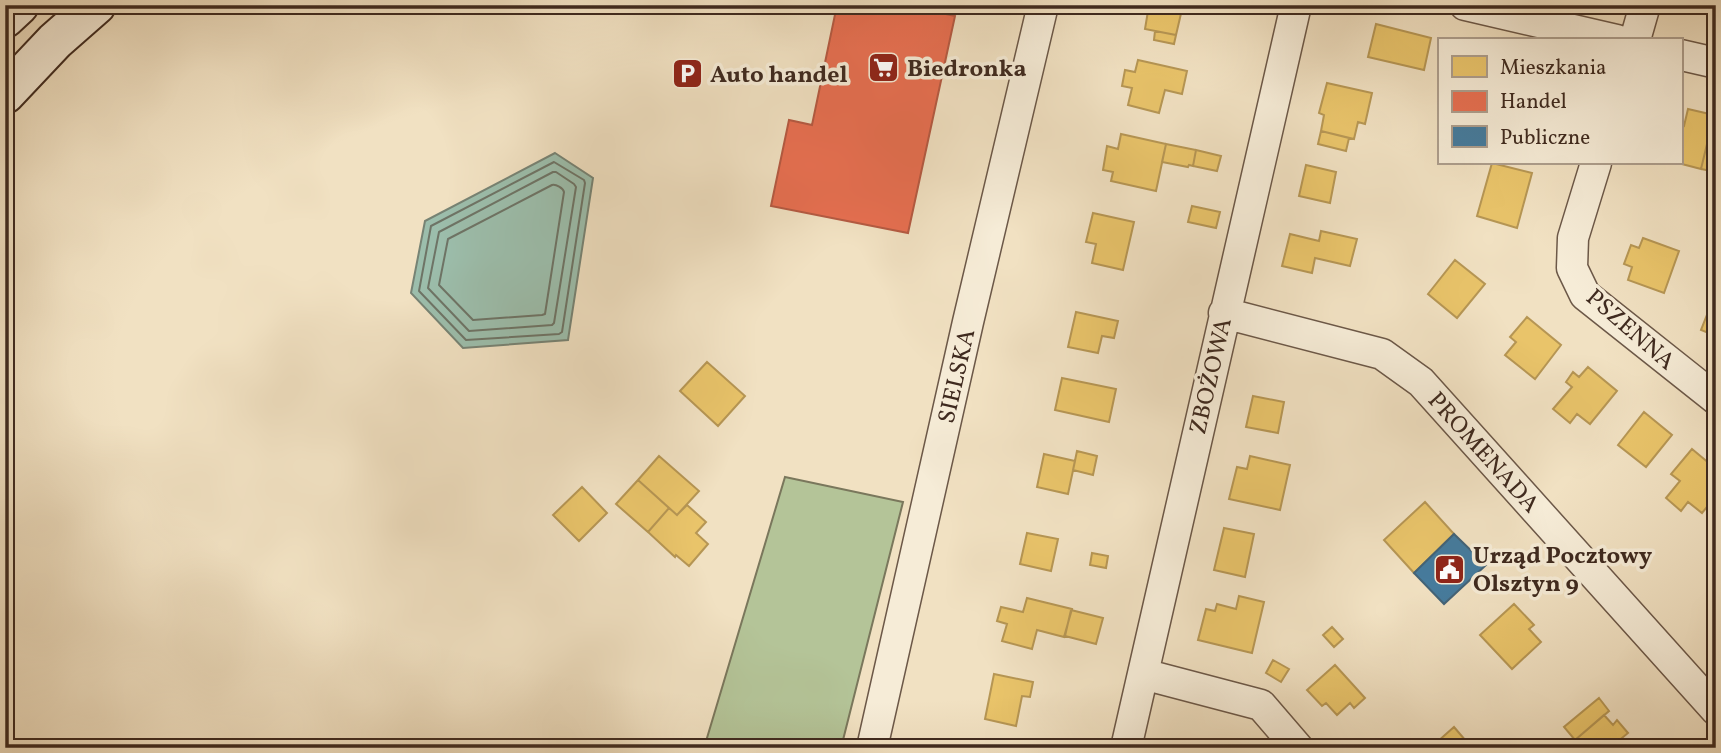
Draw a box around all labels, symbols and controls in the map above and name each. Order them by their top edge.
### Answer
legend [1438,38,1682,164]
supermarket icon: Biedronka [867,51,901,85]
place label: Biedronka [907,53,1027,87]
text: Mieszkania [1500,54,1607,83]
parking icon: Auto handel [670,57,704,91]
place label: Auto handel [710,59,848,93]
text: Handel [1500,88,1567,117]
text: Publiczne [1500,124,1590,153]
street label: PSZENNA [1577,282,1682,379]
street label: ZBOŻOWA [1182,315,1242,438]
street label: SIELSKA [931,326,985,427]
street label: PROMENADA [1419,385,1546,522]
place label: Urząd Pocztowy Olsztyn 9 [1473,540,1653,602]
public building icon: Urząd Pocztowy Olsztyn 9 [1433,552,1467,586]

